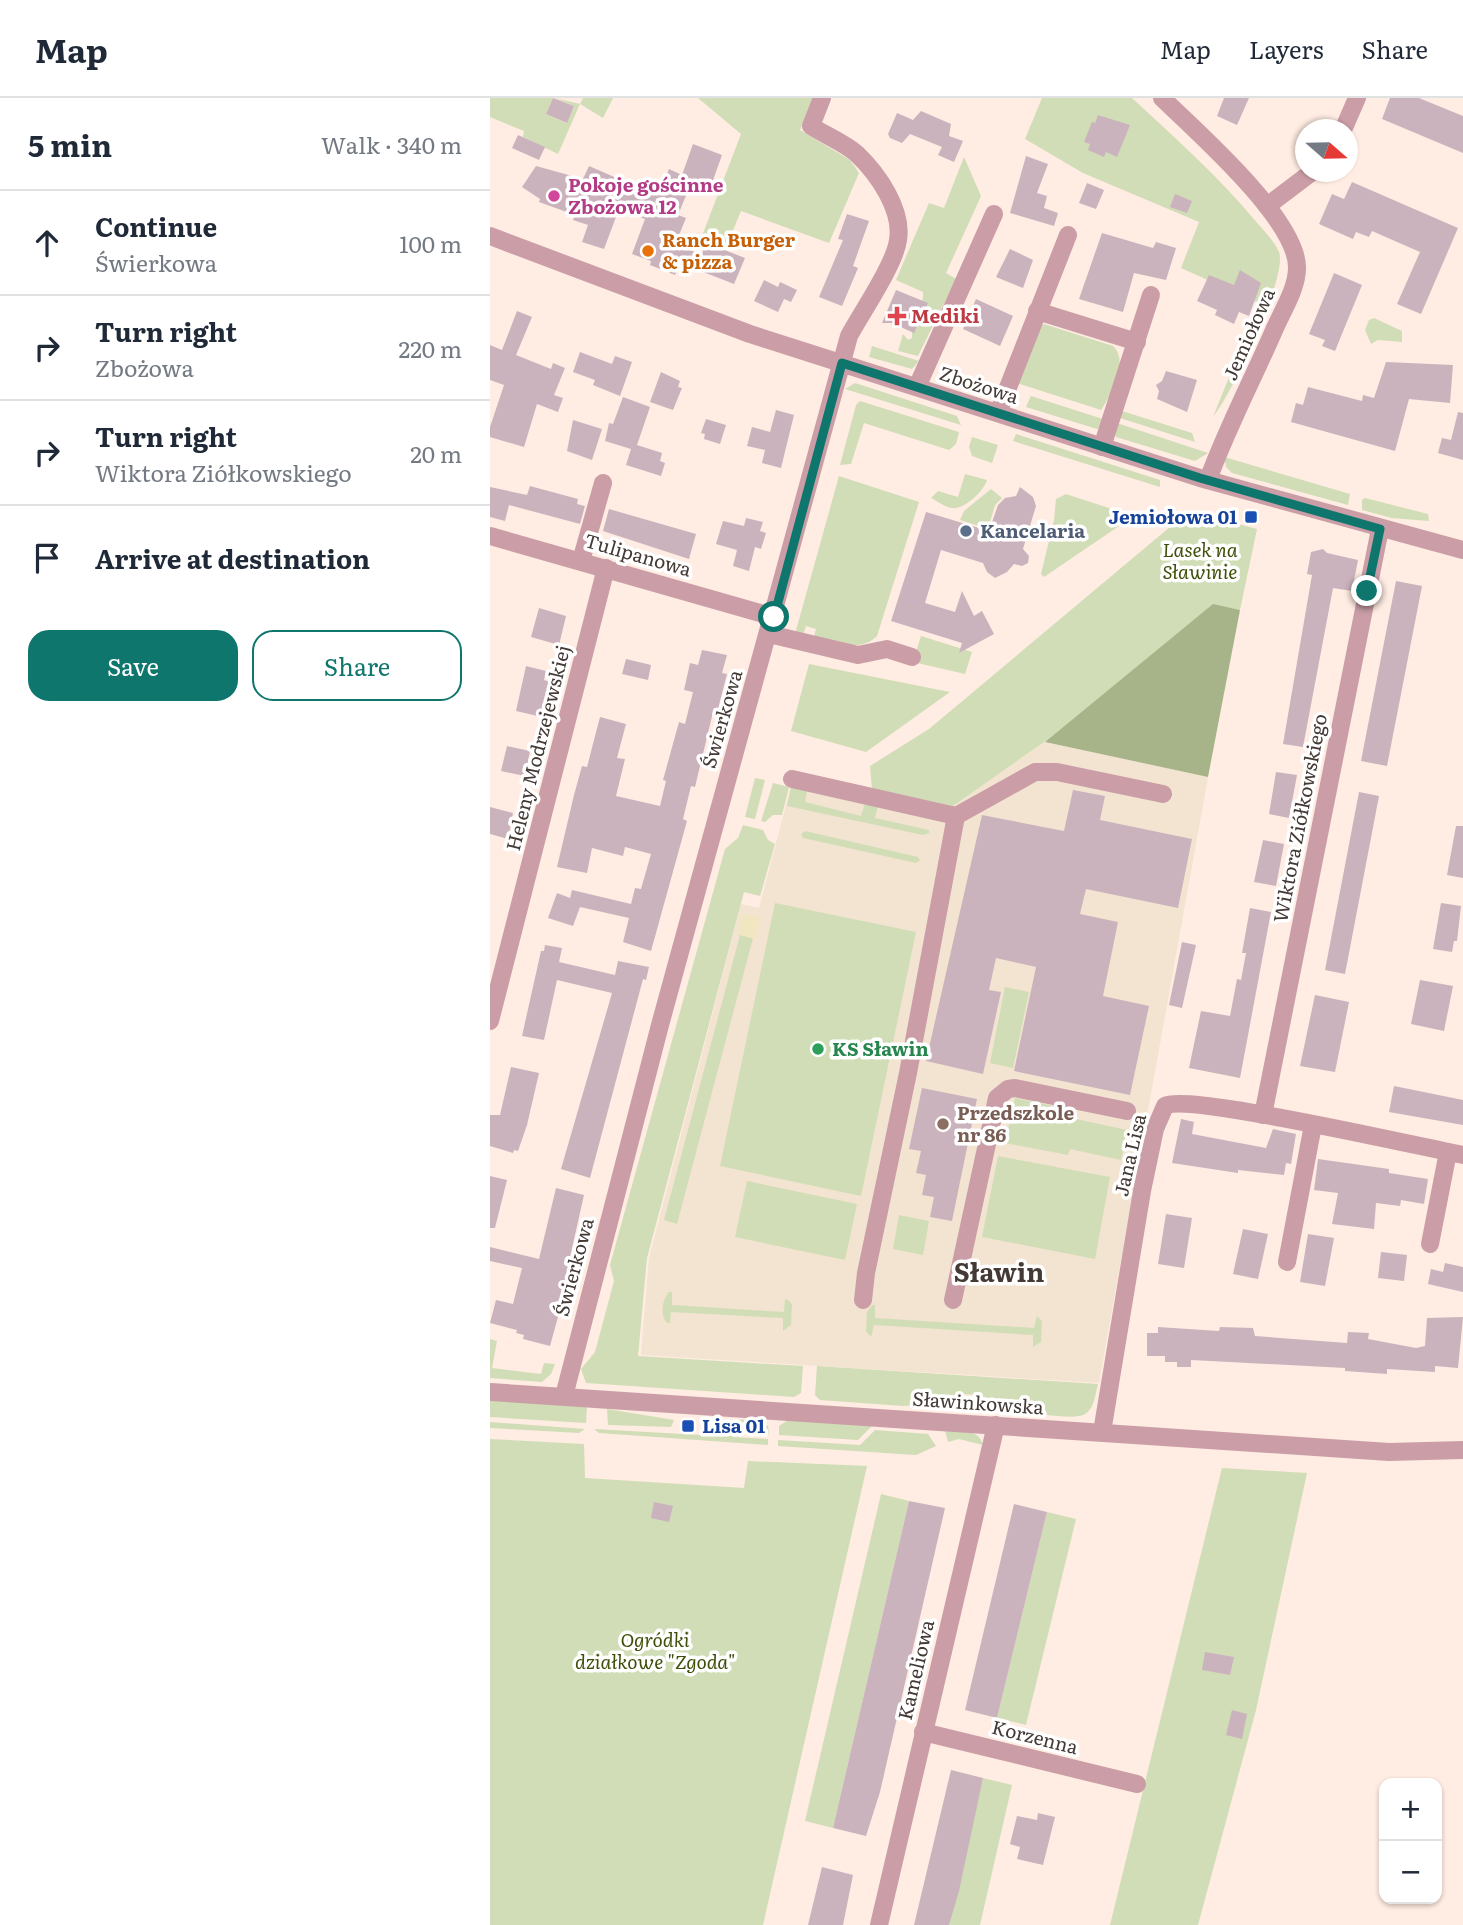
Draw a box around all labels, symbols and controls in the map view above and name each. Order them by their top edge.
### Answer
text: Map [35,24,108,73]
text: Map [1160,31,1211,66]
text: Layers [1249,31,1323,66]
text: Share [1361,31,1428,66]
north arrow [1295,119,1358,182]
text: 5 min [28,122,112,166]
text: Walk · 340 m [321,127,462,161]
place label: Pokoje gościnne Zbożowa 12 [568,170,724,220]
marker: Pokoje gościnne Zbożowa 12 [546,188,562,204]
text: Continue [95,206,217,245]
icon: ahead [28,224,66,262]
place label: Ranch Burger & pizza [662,225,796,275]
text: 100 m [399,226,462,260]
marker: Ranch Burger & pizza [640,243,656,259]
text: Świerkowa [95,245,217,279]
street label: Jemiołowa [1215,282,1281,384]
place label: Mediki [911,301,980,329]
marker: Mediki [889,308,905,324]
text: Turn right [95,311,237,350]
icon: right [28,329,66,367]
text: 220 m [398,331,462,365]
text: Zbożowa [95,350,194,384]
street label: Zbożowa [936,358,1023,410]
text: Turn right [95,416,237,455]
icon: right [28,434,66,472]
text: 20 m [410,436,462,470]
text: Wiktora Ziółkowskiego [95,455,352,489]
place label: Jemiołowa 01 [1109,502,1237,530]
marker: Jemiołowa 01 [1243,509,1259,525]
place label: Kancelaria [980,516,1085,544]
marker: Kancelaria [958,523,974,539]
street label: Tulipanowa [582,525,696,583]
park label: Lasek na Sławinie [1162,535,1238,585]
text: Arrive at destination [95,538,370,577]
icon: arrive [28,539,66,577]
route end [1351,575,1382,606]
route start [758,601,789,632]
button: Save [28,630,238,701]
button: Share [252,630,462,701]
street label: Heleny Modrzejewskiej [498,642,576,853]
street label: Świerkowa [694,666,749,771]
street label: Wiktora Ziółkowskiego [1265,711,1333,925]
place label: KS Sławin [832,1034,929,1062]
marker: KS Sławin [810,1041,826,1057]
place label: Przedszkole nr 86 [957,1098,1074,1148]
street label: Jana Lisa [1106,1110,1152,1199]
marker: Przedszkole nr 86 [935,1116,951,1132]
street label: Świerkowa [546,1214,600,1319]
district label: Sławin [954,1251,1044,1290]
street label: Sławinkowska [912,1383,1045,1421]
place label: Lisa 01 [702,1411,765,1439]
marker: Lisa 01 [680,1418,696,1434]
street label: Kameliowa [890,1616,940,1723]
park label: Ogródki działkowe "Zgoda" [575,1625,735,1675]
street label: Korzenna [989,1712,1082,1760]
map controls [1379,1778,1442,1904]
button: + [1379,1778,1442,1841]
button: − [1379,1841,1442,1904]

